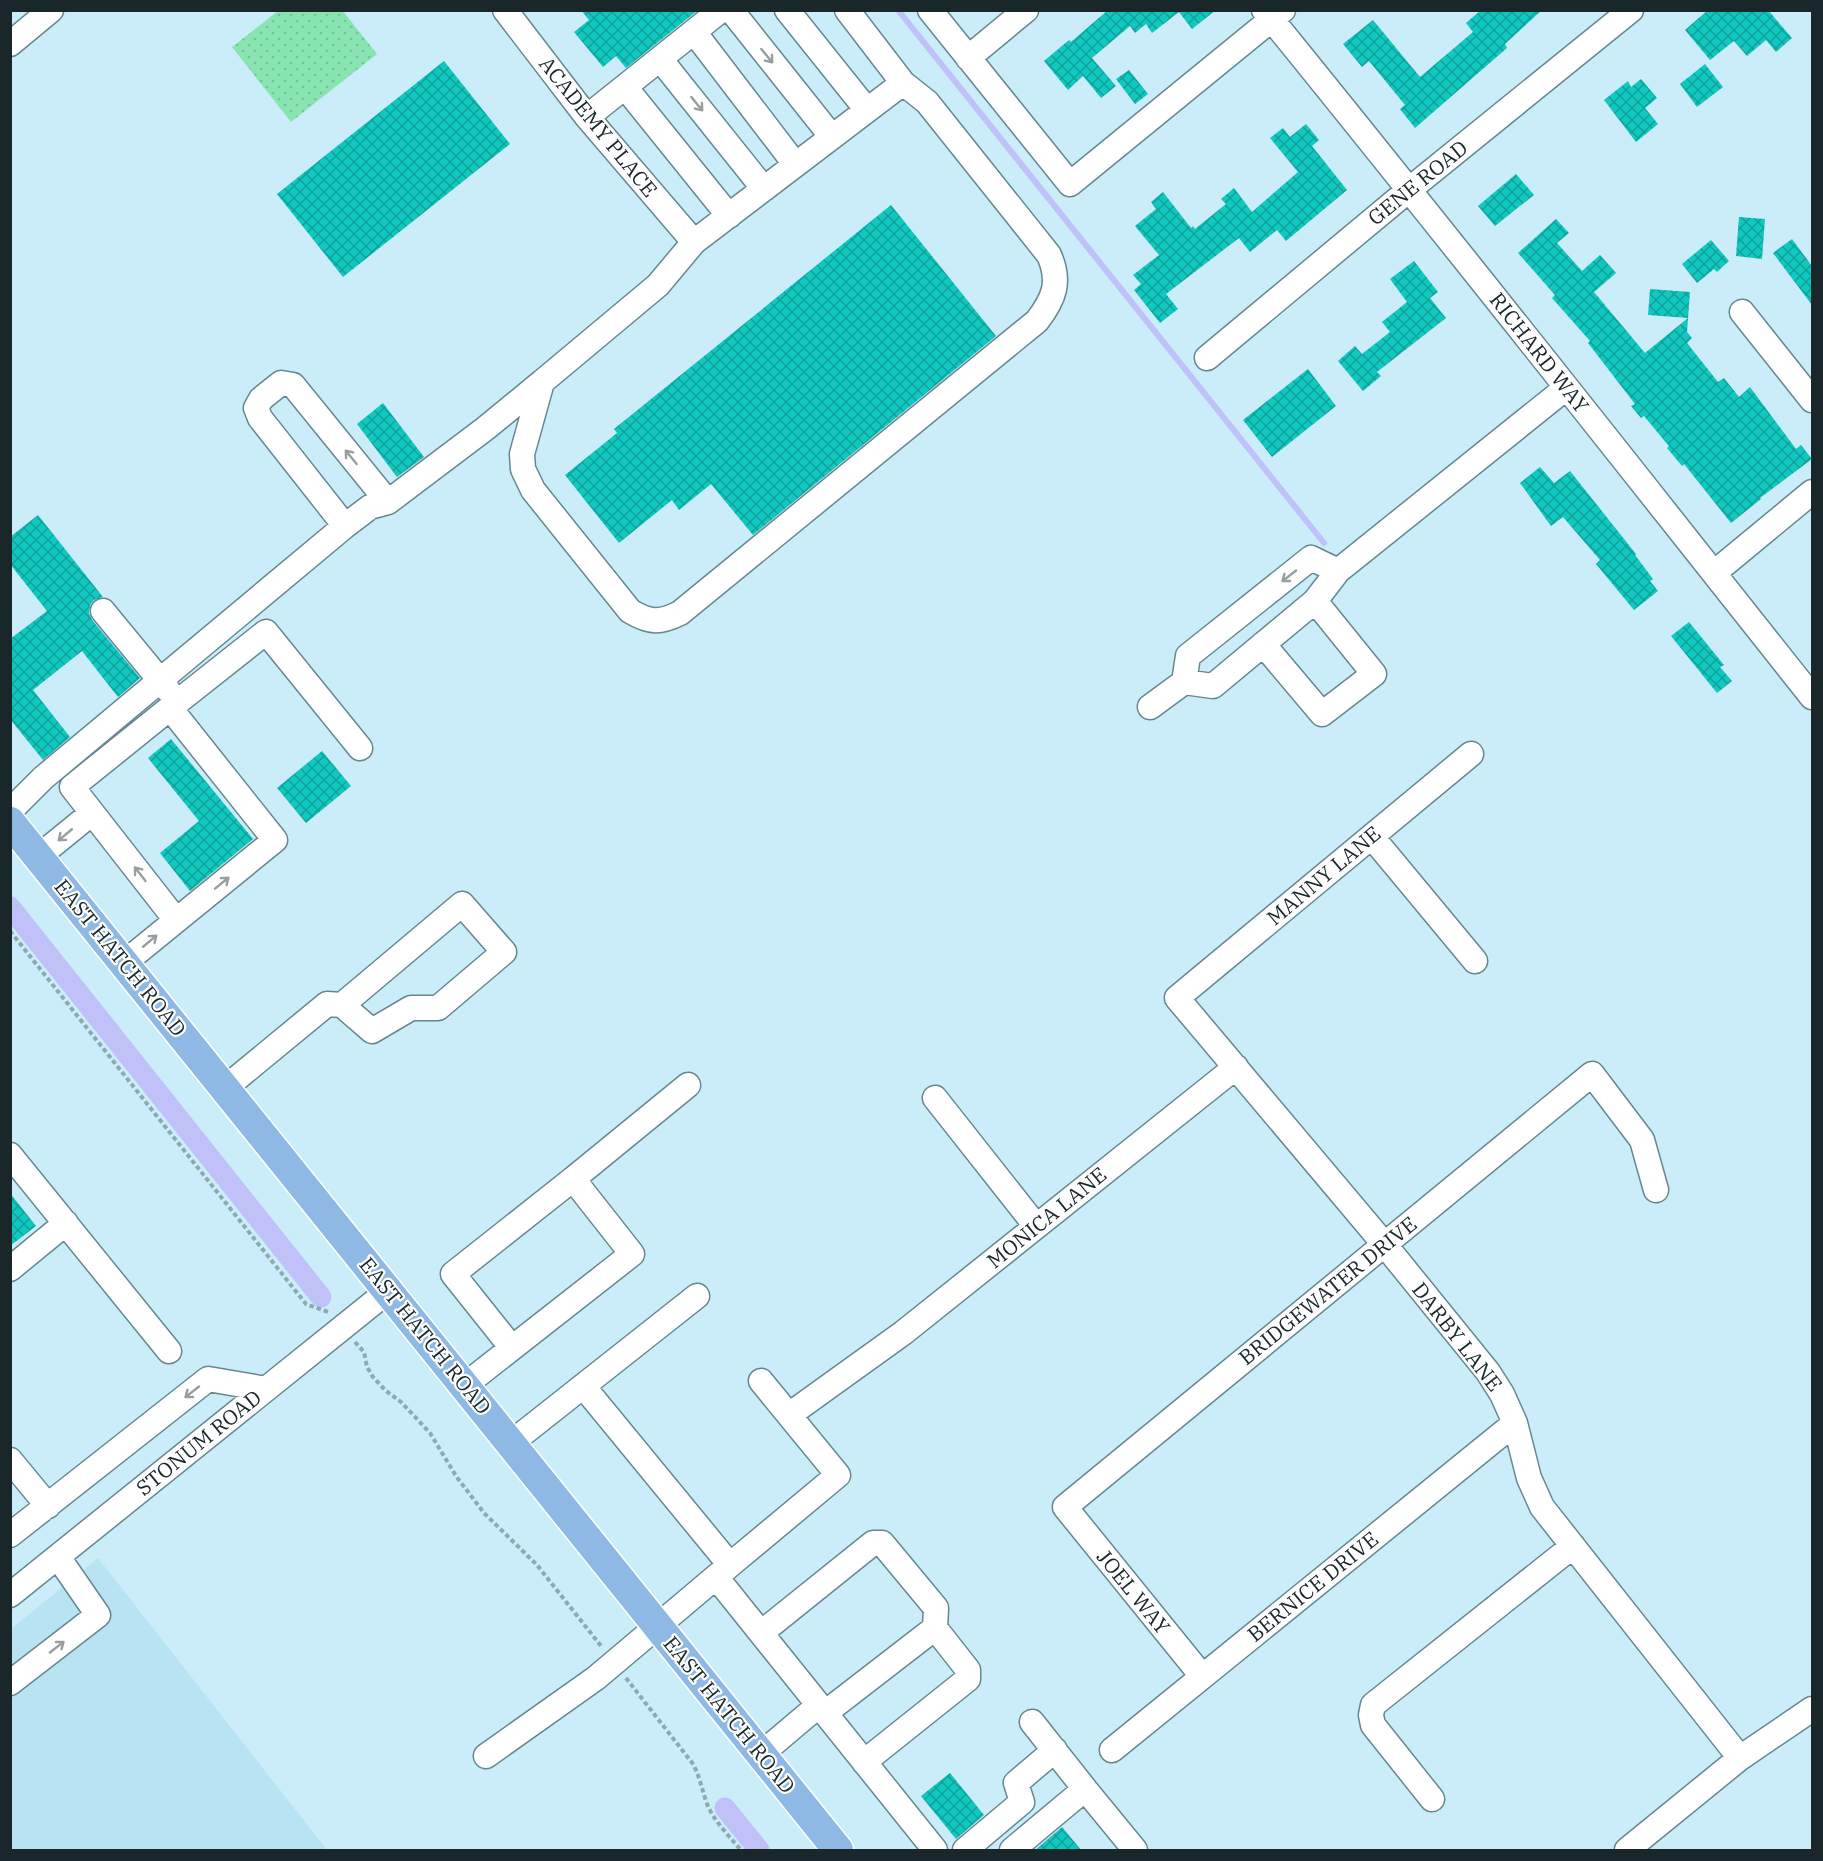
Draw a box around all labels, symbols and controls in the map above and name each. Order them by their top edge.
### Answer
one-way arrow [761,48,774,64]
street label: ACADEMY PLACE [533,50,664,202]
one-way arrow [690,96,703,112]
street label: GENE ROAD [1362,133,1473,231]
street label: RICHARD WAY [1484,286,1596,418]
one-way arrow [344,450,358,465]
one-way arrow [1281,569,1297,582]
street label: MANNY LANE [1261,819,1386,931]
one-way arrow [58,828,73,842]
one-way arrow [133,866,146,882]
street label: EAST HATCH ROAD [49,873,193,1042]
one-way arrow [213,877,229,890]
one-way arrow [142,935,158,948]
street label: MONICA LANE [981,1160,1112,1274]
street label: BRIDGEWATER DRIVE [1232,1210,1422,1371]
street label: EAST HATCH ROAD [354,1251,498,1420]
street label: DARBY LANE [1406,1276,1509,1397]
street label: STONUM ROAD [130,1383,267,1501]
one-way arrow [184,1386,200,1399]
street label: BERNICE DRIVE [1241,1525,1384,1648]
street label: JOEL WAY [1091,1543,1177,1640]
street label: EAST HATCH ROAD [658,1630,802,1799]
one-way arrow [48,1641,64,1654]

